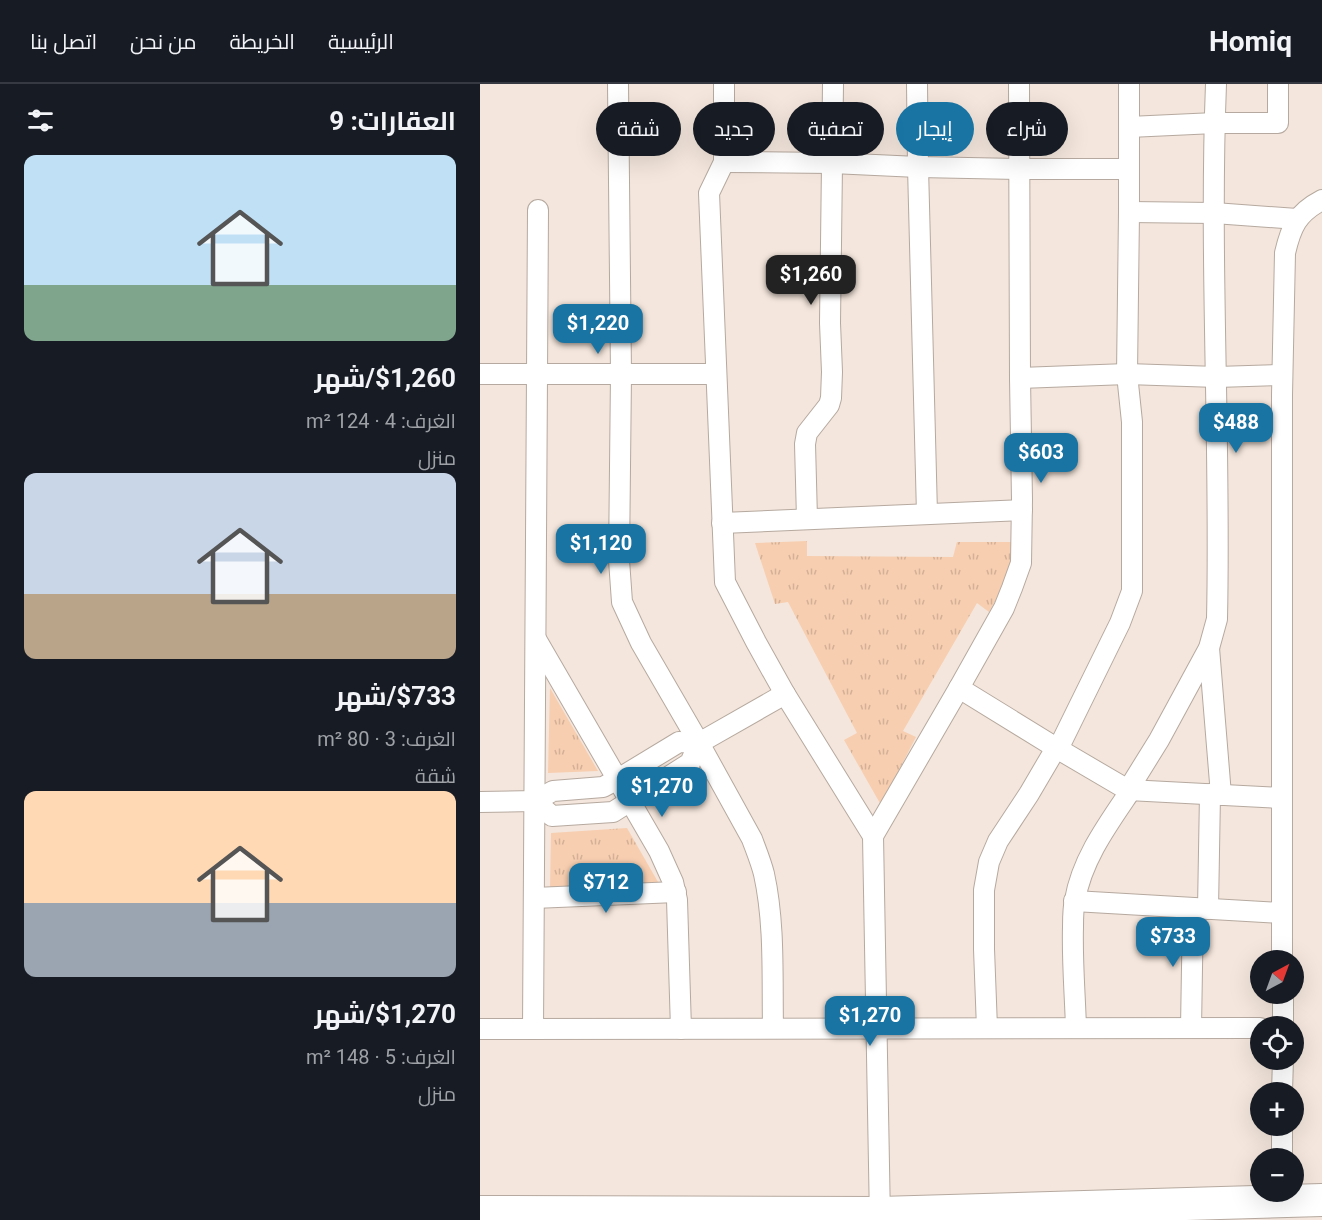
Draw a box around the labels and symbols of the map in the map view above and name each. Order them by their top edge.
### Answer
pin: $1,260 [762,255,860,306]
pin: $1,220 [549,304,647,355]
pin: $488 [1200,403,1272,454]
pin: $603 [1005,433,1077,484]
pin: $1,120 [552,524,650,575]
pin: $1,270 [613,767,711,818]
pin: $712 [570,863,642,914]
pin: $733 [1137,917,1209,968]
north arrow [1250,950,1304,1004]
pin: $1,270 [821,996,919,1047]

